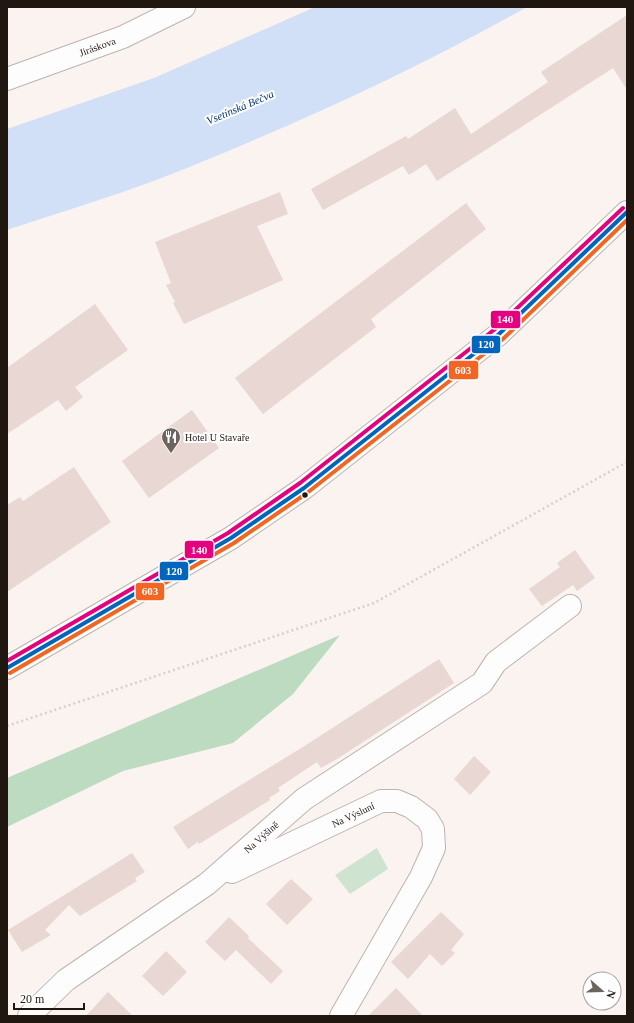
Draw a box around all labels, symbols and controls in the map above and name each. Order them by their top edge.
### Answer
street label: Jiráskova [78,35,117,58]
water label: Vsetínská Bečva [205,87,276,127]
line badge: 140 [490,310,521,329]
text: 140 [497,313,514,325]
line badge: 120 [471,335,501,354]
text: 120 [478,338,495,350]
line badge: 603 [448,360,479,380]
text: 603 [455,364,472,376]
restaurant icon: Hotel U Stavaře [160,426,182,454]
place label: Hotel U Stavaře [185,432,250,443]
unlabelled marker [300,490,310,500]
line badge: 140 [184,540,214,559]
text: 140 [191,544,208,556]
line badge: 120 [159,561,189,581]
text: 120 [166,565,183,577]
line badge: 603 [135,582,165,601]
text: 603 [142,585,159,597]
street label: Na Výsluní [330,799,376,829]
street label: Na Výšině [241,818,281,855]
north arrow [582,971,622,1011]
scale bar [14,985,84,1011]
text: N [604,989,618,1000]
text: 20 m [20,992,45,1006]

